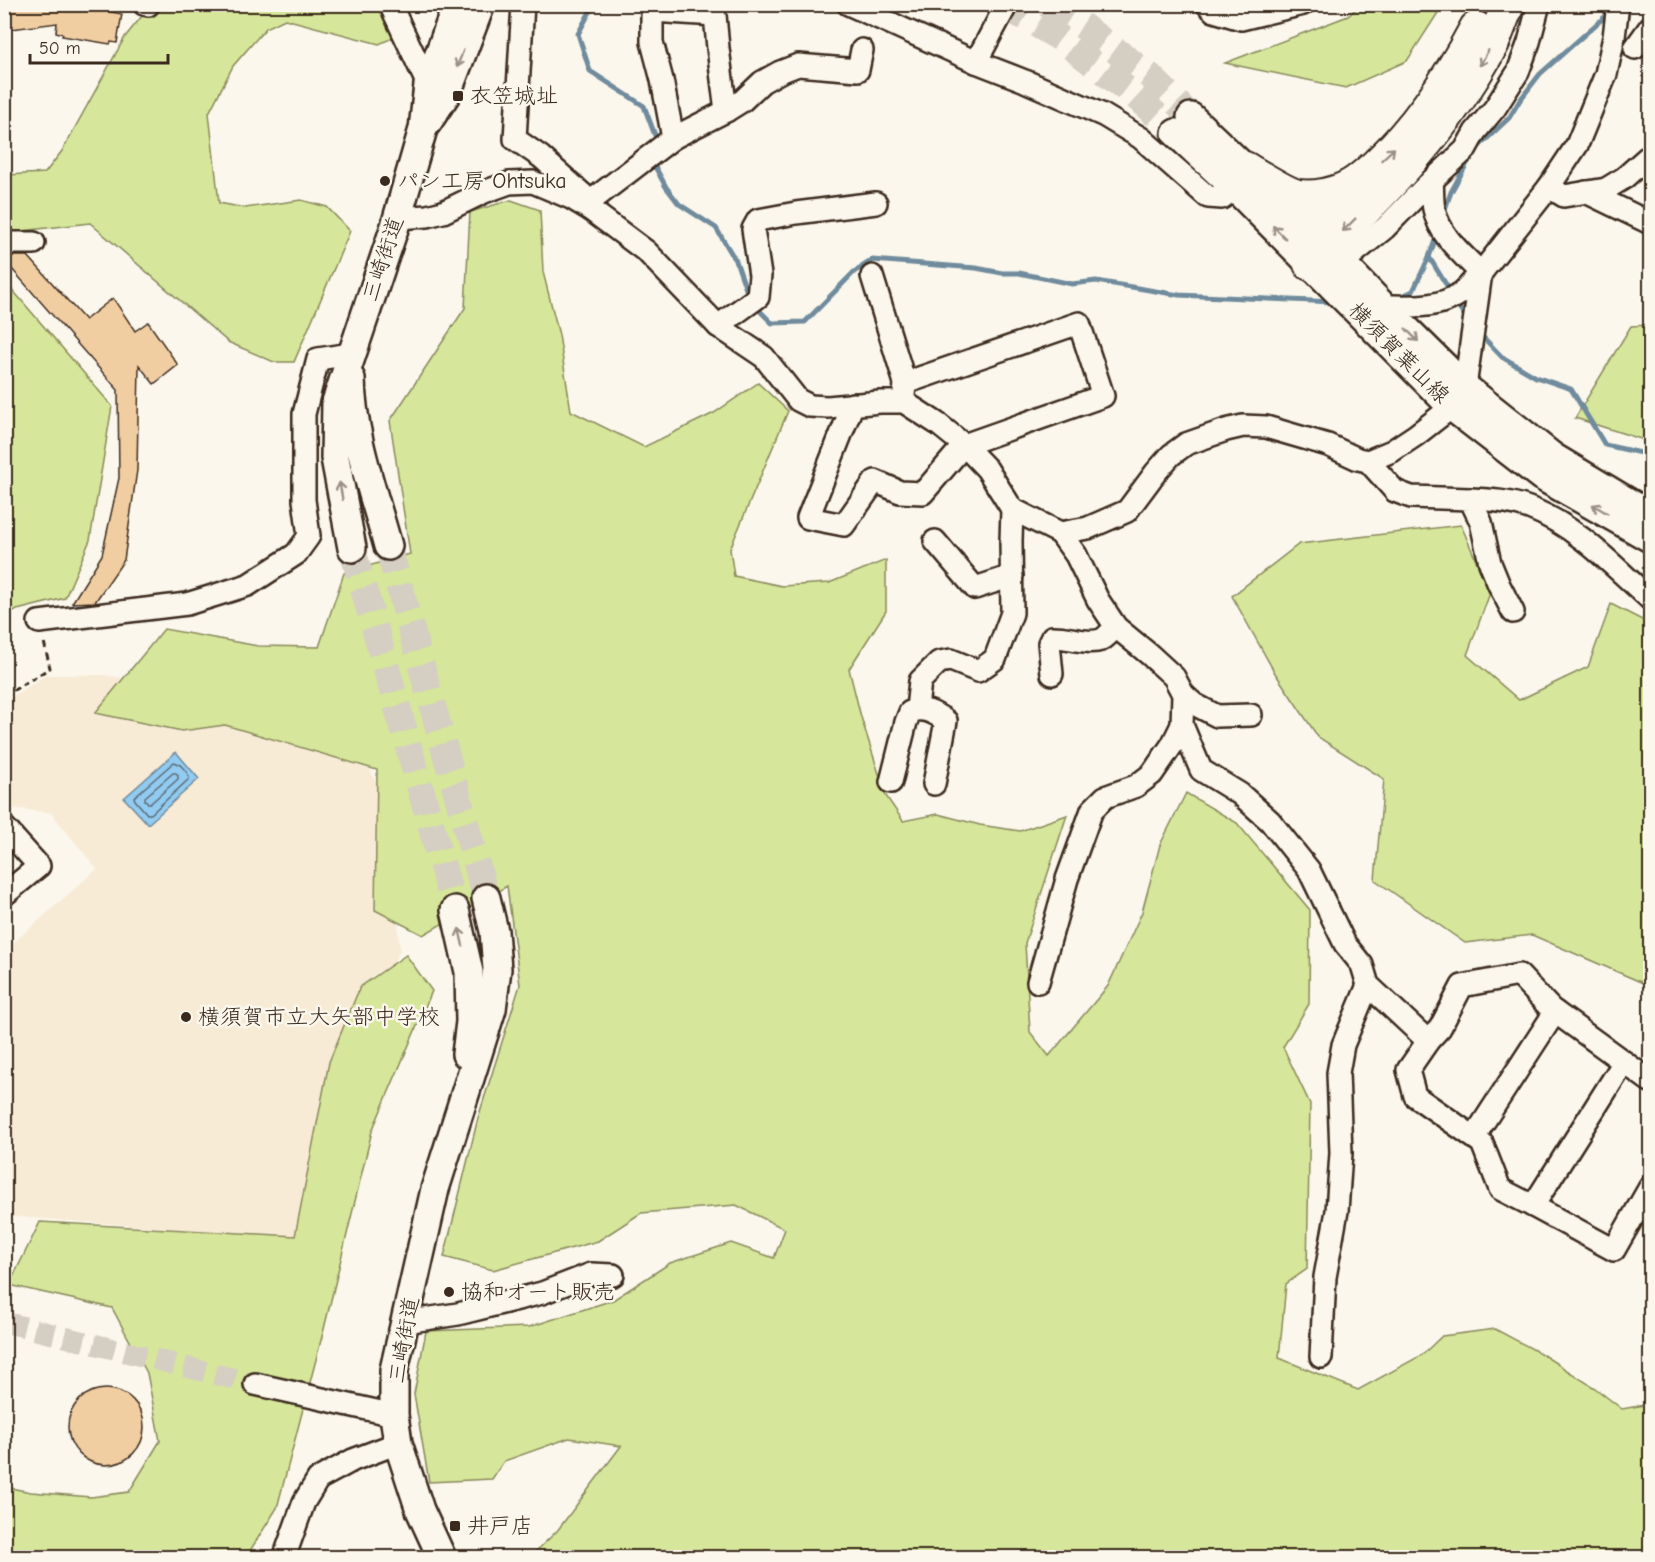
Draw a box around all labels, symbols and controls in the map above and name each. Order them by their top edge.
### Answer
scale bar [30,27,168,65]
text: 50 m [39,38,81,59]
one-way arrow [454,49,465,68]
one-way arrow [1478,49,1490,66]
place label: 衣笠城址 [470,83,558,109]
marker: 衣笠城址 [451,89,465,103]
one-way arrow [1380,147,1395,161]
place label: パン工房 Ohtsuka [397,168,567,194]
marker: パン工房 Ohtsuka [378,174,392,188]
street label: 三崎街道 [357,213,409,305]
one-way arrow [1342,218,1357,233]
one-way arrow [1272,225,1286,240]
street label: 横須賀葉山線 [1343,297,1455,409]
one-way arrow [1405,327,1420,342]
one-way arrow [335,481,346,501]
one-way arrow [1592,503,1609,515]
one-way arrow [455,928,467,947]
place label: 横須賀市立大矢部中学校 [198,1004,440,1030]
marker: 横須賀市立大矢部中学校 [179,1010,193,1024]
place label: 協和オート販売 [461,1279,615,1305]
marker: 協和オート販売 [442,1285,456,1299]
street label: 三崎街道 [384,1294,424,1386]
place label: 井戸店 [467,1513,533,1539]
marker: 井戸店 [448,1519,462,1533]

